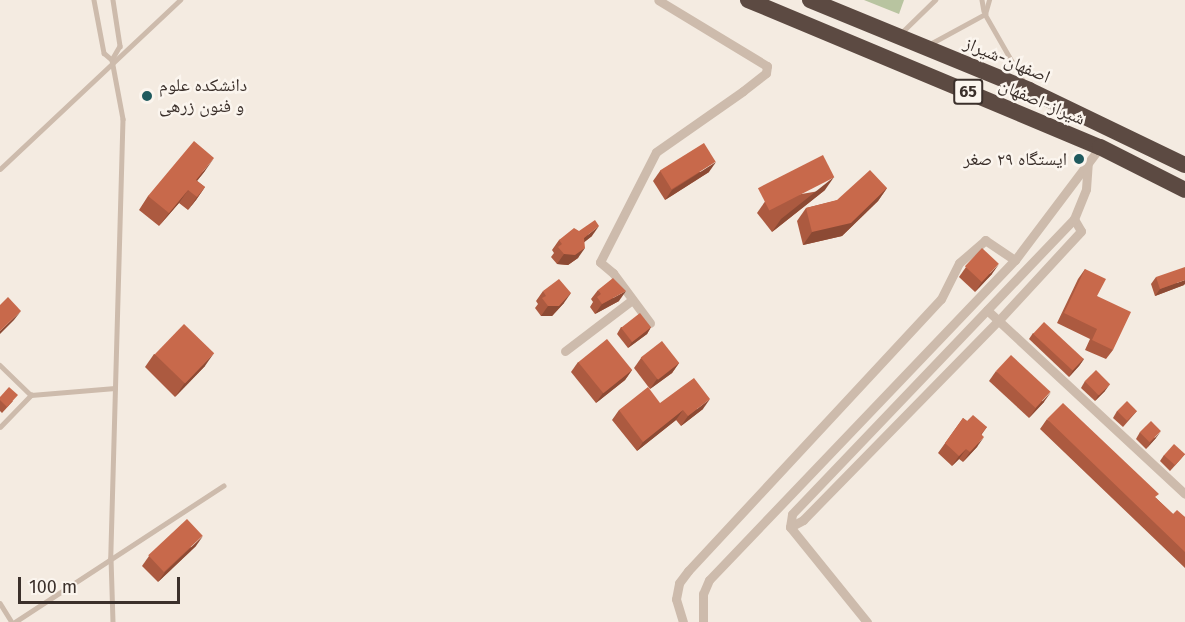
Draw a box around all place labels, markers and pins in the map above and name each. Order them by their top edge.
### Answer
place label: دانشکده علوم و فنون زرهی [159,75,247,118]
marker: دانشکده علوم و فنون زرهی [140,89,154,103]
place label: ایستگاه ۲۹ صغر [963,148,1067,170]
marker: ایستگاه ۲۹ صغر [1072,152,1086,166]

